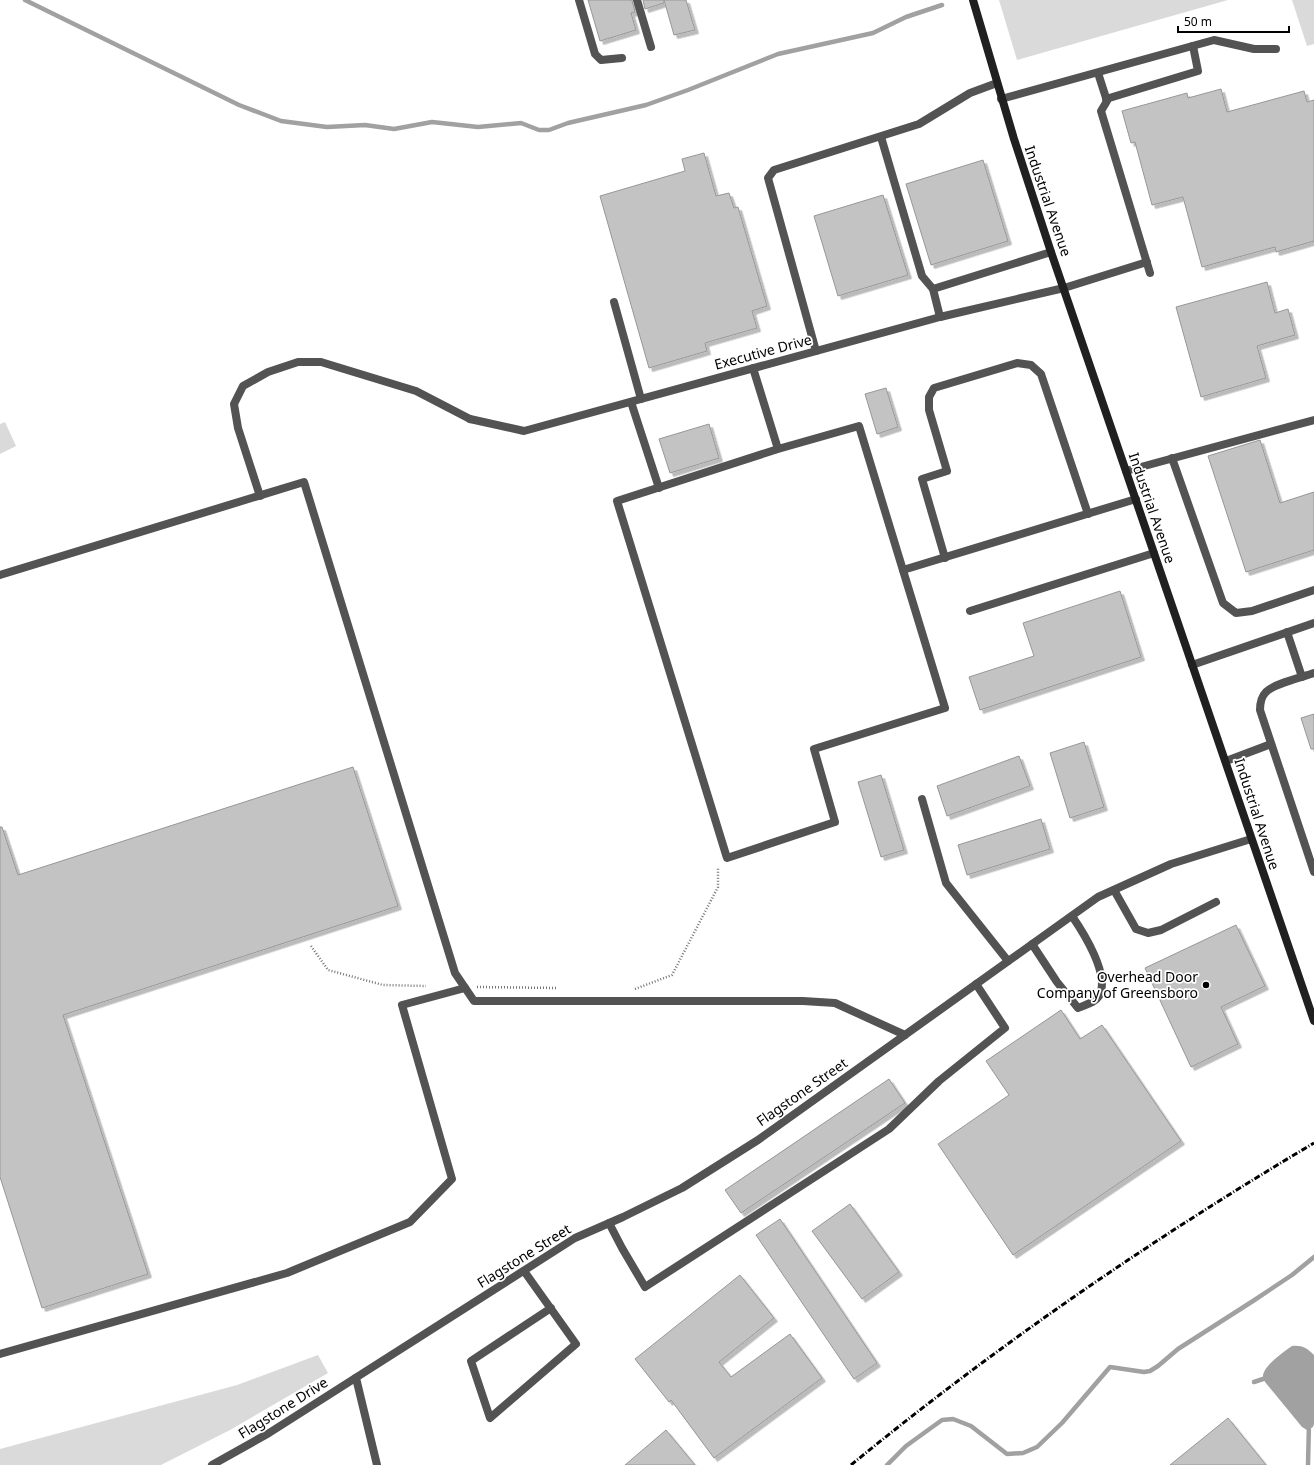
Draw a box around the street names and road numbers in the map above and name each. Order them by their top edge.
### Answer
street label: Industrial Avenue [1021,143,1076,259]
street label: Executive Drive [712,329,814,374]
street label: Industrial Avenue [1125,450,1180,566]
street label: Industrial Avenue [1231,756,1284,872]
street label: Flagstone Street [752,1053,851,1130]
street label: Flagstone Street [473,1219,574,1292]
street label: Flagstone Drive [234,1372,331,1443]

